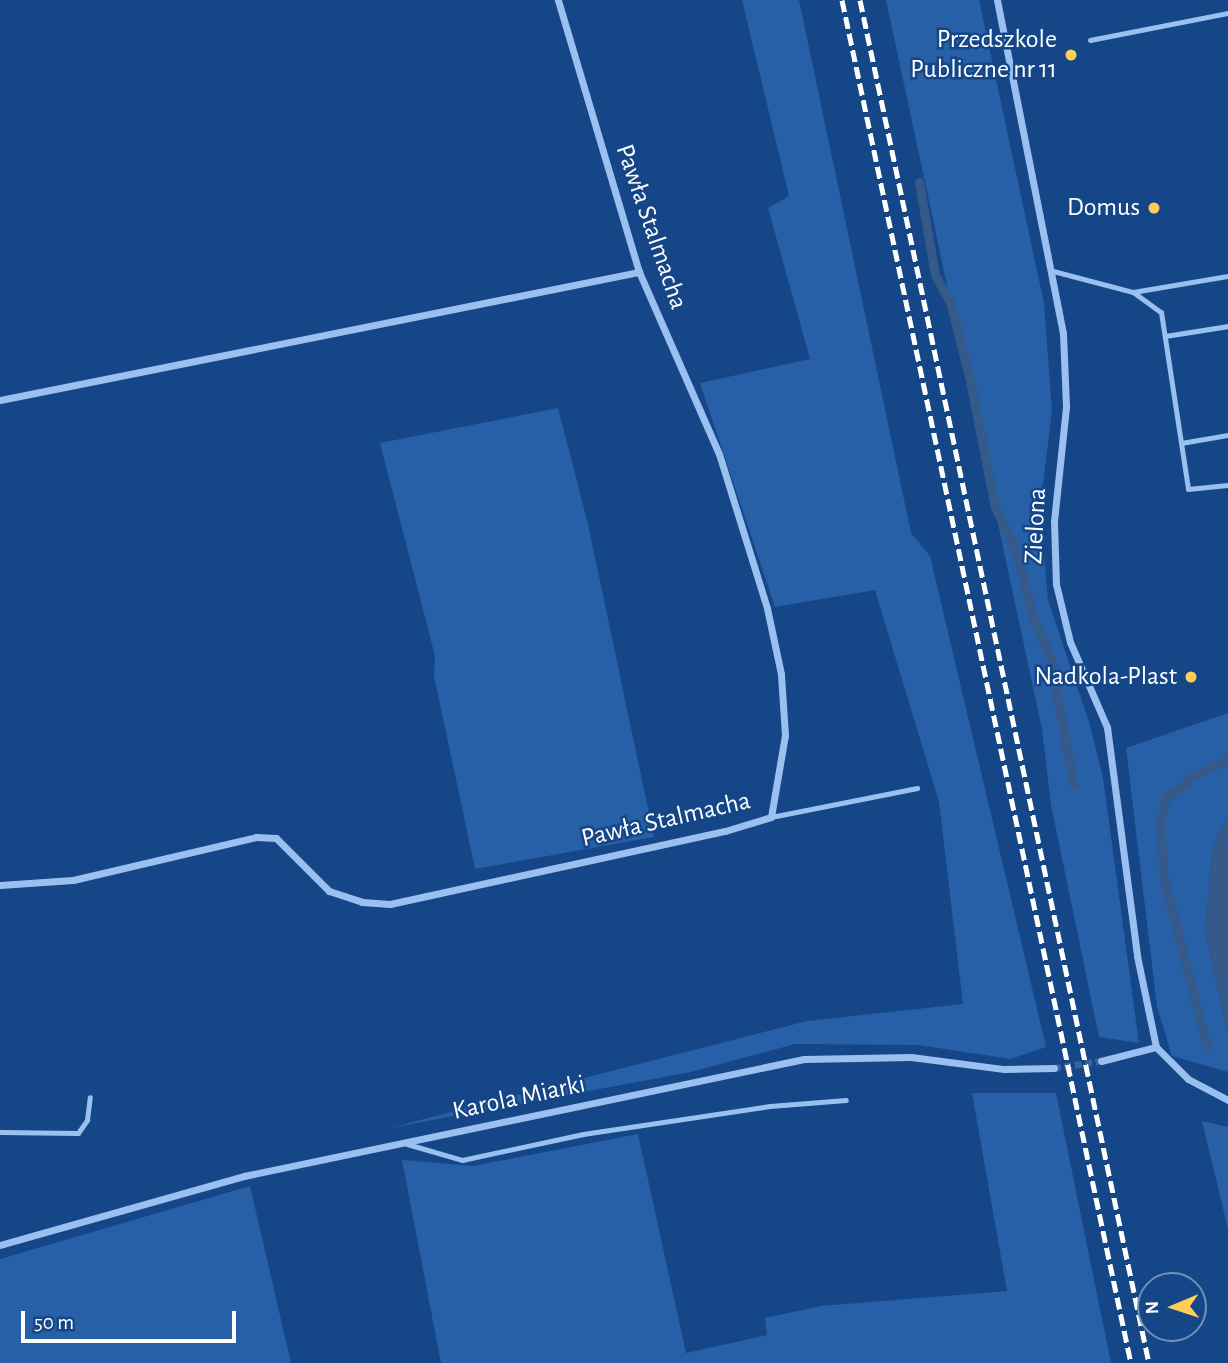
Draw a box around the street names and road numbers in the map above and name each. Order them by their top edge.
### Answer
street label: Pawła Stalmacha [608,140,694,314]
street label: Zielona [1018,487,1054,565]
street label: Pawła Stalmacha [578,785,754,855]
street label: Karola Miarki [450,1069,588,1127]

